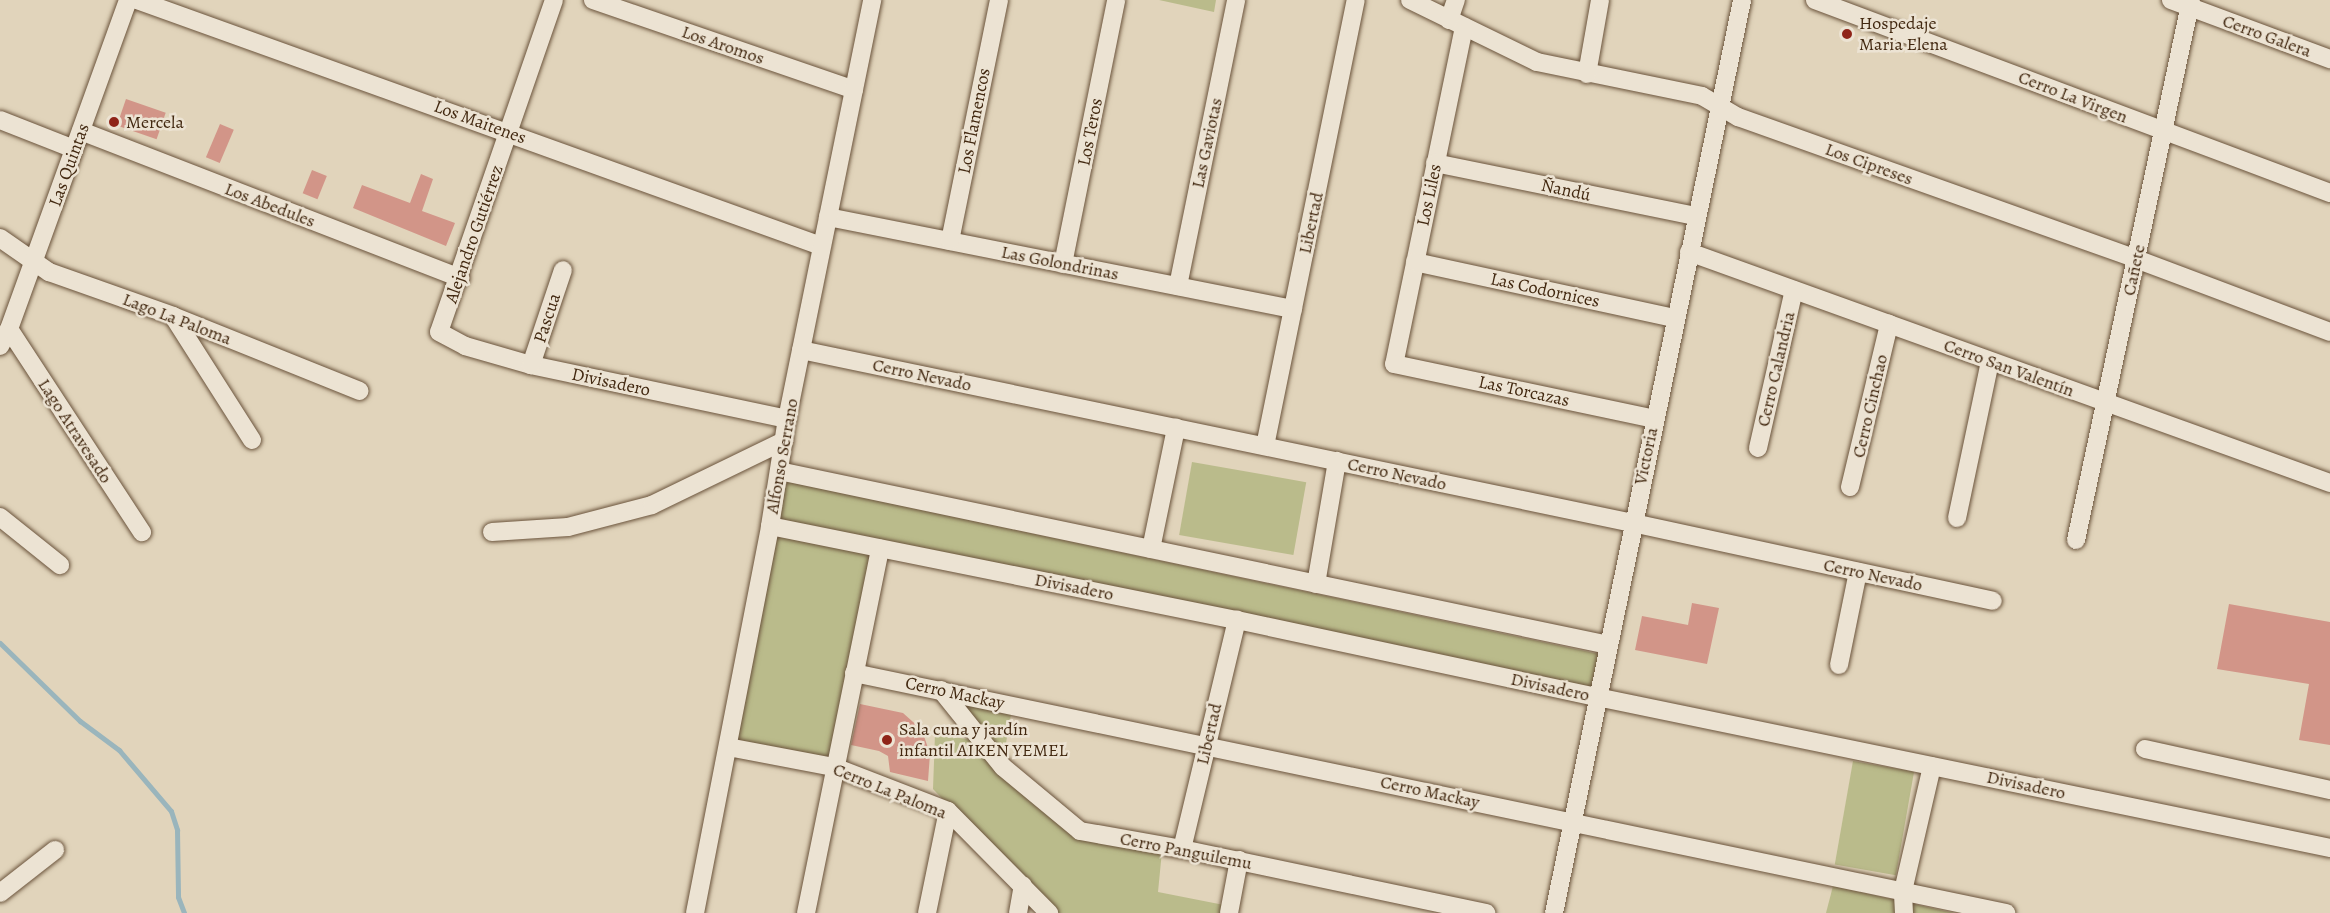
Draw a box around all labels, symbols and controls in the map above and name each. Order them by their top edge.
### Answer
street label: Cerro Galera [2220,10,2314,62]
place label: Hospedaje Maria Elena [1859,13,1948,56]
street label: Los Aromos [679,21,767,69]
marker: Hospedaje Maria Elena [1840,27,1854,41]
street label: Los Flamencos [953,66,995,176]
street label: Cerro La Virgen [2015,66,2131,128]
street label: Los Maitenes [431,95,529,149]
street label: Los Teros [1073,96,1107,168]
street label: Las Gaviotas [1187,96,1227,190]
place label: Mercela [126,111,184,133]
marker: Mercela [107,115,121,129]
street label: Las Quintas [44,120,94,210]
street label: Los Cipreses [1822,138,1916,190]
street label: Alejandro Gutiérrez [440,162,508,306]
street label: Los Liles [1412,162,1446,228]
street label: Ñandú [1539,174,1593,206]
street label: Los Abedules [222,178,318,232]
street label: Libertad [1294,190,1328,256]
street label: Las Golondrinas [999,241,1121,285]
street label: Cañete [2118,242,2150,298]
street label: Las Codornices [1488,268,1602,312]
street label: Lago La Paloma [120,288,234,350]
street label: Pascua [529,290,565,346]
street label: Cerro Calandria [1752,309,1800,429]
street label: Cerro San Valentín [1941,334,2077,402]
street label: Cerro Cinchao [1848,352,1892,460]
street label: Cerro Nevado [871,354,973,396]
street label: Divisadero [570,363,652,401]
street label: Las Torcazas [1477,371,1571,411]
street label: Lago Atravesado [33,375,117,487]
street label: Alfonso Serrano [761,397,803,515]
street label: Victoria [1629,425,1663,487]
street label: Cerro Nevado [1346,453,1448,495]
street label: Cerro Nevado [1822,554,1924,596]
street label: Divisadero [1033,569,1115,605]
street label: Divisadero [1509,668,1591,706]
street label: Cerro Mackay [903,672,1007,714]
street label: Libertad [1191,701,1227,767]
place label: Sala cuna y jardín infantil AIKEN YEMEL [899,719,1068,762]
marker: Sala cuna y jardín infantil AIKEN YEMEL [880,733,894,747]
street label: Cerro La Paloma [830,758,950,824]
street label: Divisadero [1985,766,2067,804]
street label: Cerro Mackay [1378,771,1482,813]
street label: Cerro Panguilemu [1118,828,1254,874]

